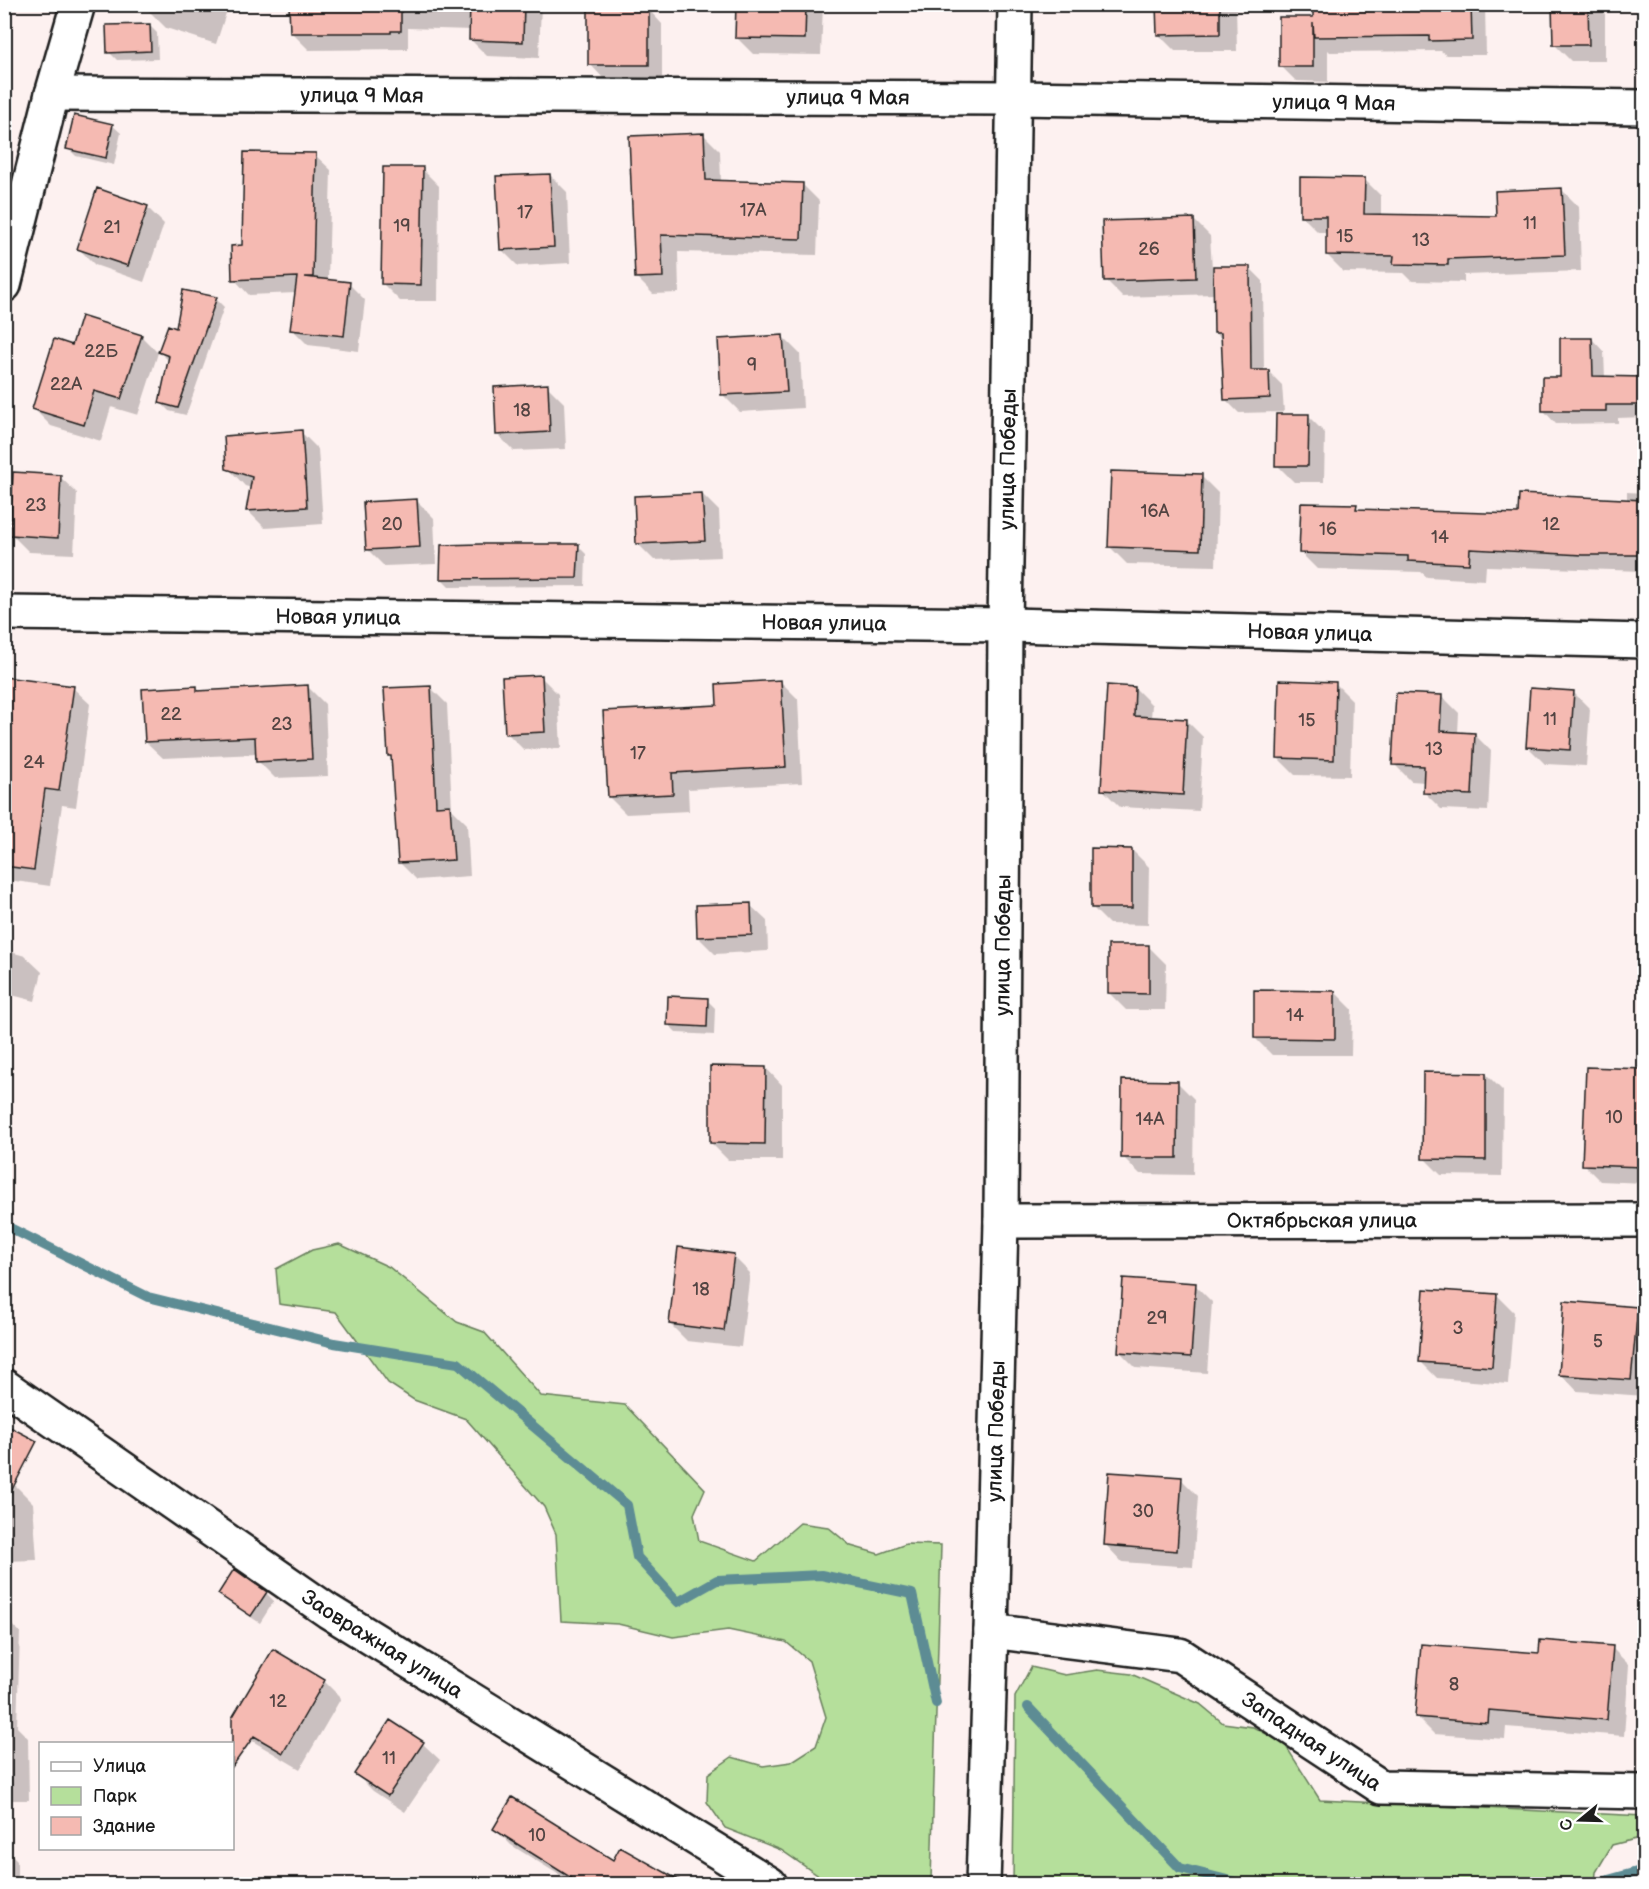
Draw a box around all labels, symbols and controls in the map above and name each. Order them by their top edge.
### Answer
street label: улица 9 Мая [300,83,424,108]
street label: улица 9 Мая [786,85,910,110]
street label: улица 9 Мая [1272,89,1396,116]
house number: 17А [740,200,766,221]
house number: 17 [517,202,533,223]
house number: 11 [1523,213,1537,234]
house number: 19 [393,216,411,237]
house number: 21 [103,217,121,238]
house number: 15 [1336,226,1354,247]
house number: 13 [1412,230,1430,251]
house number: 26 [1138,239,1160,260]
house number: 22Б [84,341,118,362]
house number: 9 [747,355,757,376]
house number: 22А [50,374,82,395]
street label: улица Победы [994,388,1021,530]
house number: 18 [513,400,531,421]
house number: 23 [25,495,47,516]
house number: 16А [1141,501,1170,522]
house number: 20 [381,514,403,535]
house number: 12 [1542,514,1560,535]
house number: 16 [1319,519,1337,540]
house number: 14 [1431,527,1449,548]
street label: Новая улица [275,604,401,630]
street label: Новая улица [761,610,887,636]
street label: Новая улица [1247,619,1373,647]
house number: 22 [160,704,182,725]
house number: 11 [1543,709,1557,730]
house number: 15 [1298,710,1316,731]
house number: 23 [271,714,293,735]
house number: 13 [1425,739,1443,760]
house number: 17 [630,743,646,764]
house number: 24 [23,752,45,773]
street label: улица Победы [990,874,1016,1016]
house number: 14 [1286,1005,1304,1026]
house number: 10 [1605,1107,1623,1128]
house number: 14А [1136,1109,1165,1130]
street label: Октябрьская улица [1227,1208,1418,1233]
house number: 18 [692,1279,710,1300]
house number: 29 [1146,1308,1168,1329]
house number: 3 [1452,1318,1464,1339]
house number: 5 [1593,1331,1603,1352]
street label: улица Победы [982,1360,1010,1502]
house number: 30 [1132,1501,1154,1522]
street label: Заовражная улица [297,1584,468,1704]
house number: 8 [1449,1674,1459,1695]
street label: Западная улица [1237,1687,1387,1797]
house number: 12 [269,1691,287,1712]
legend [39,1742,234,1850]
house number: 11 [382,1748,396,1769]
text: Улица [93,1756,147,1777]
text: Парк [93,1786,137,1807]
north arrow [1550,1790,1610,1850]
text: Здание [93,1816,155,1837]
text: С [1556,1816,1578,1833]
house number: 10 [528,1825,546,1846]

